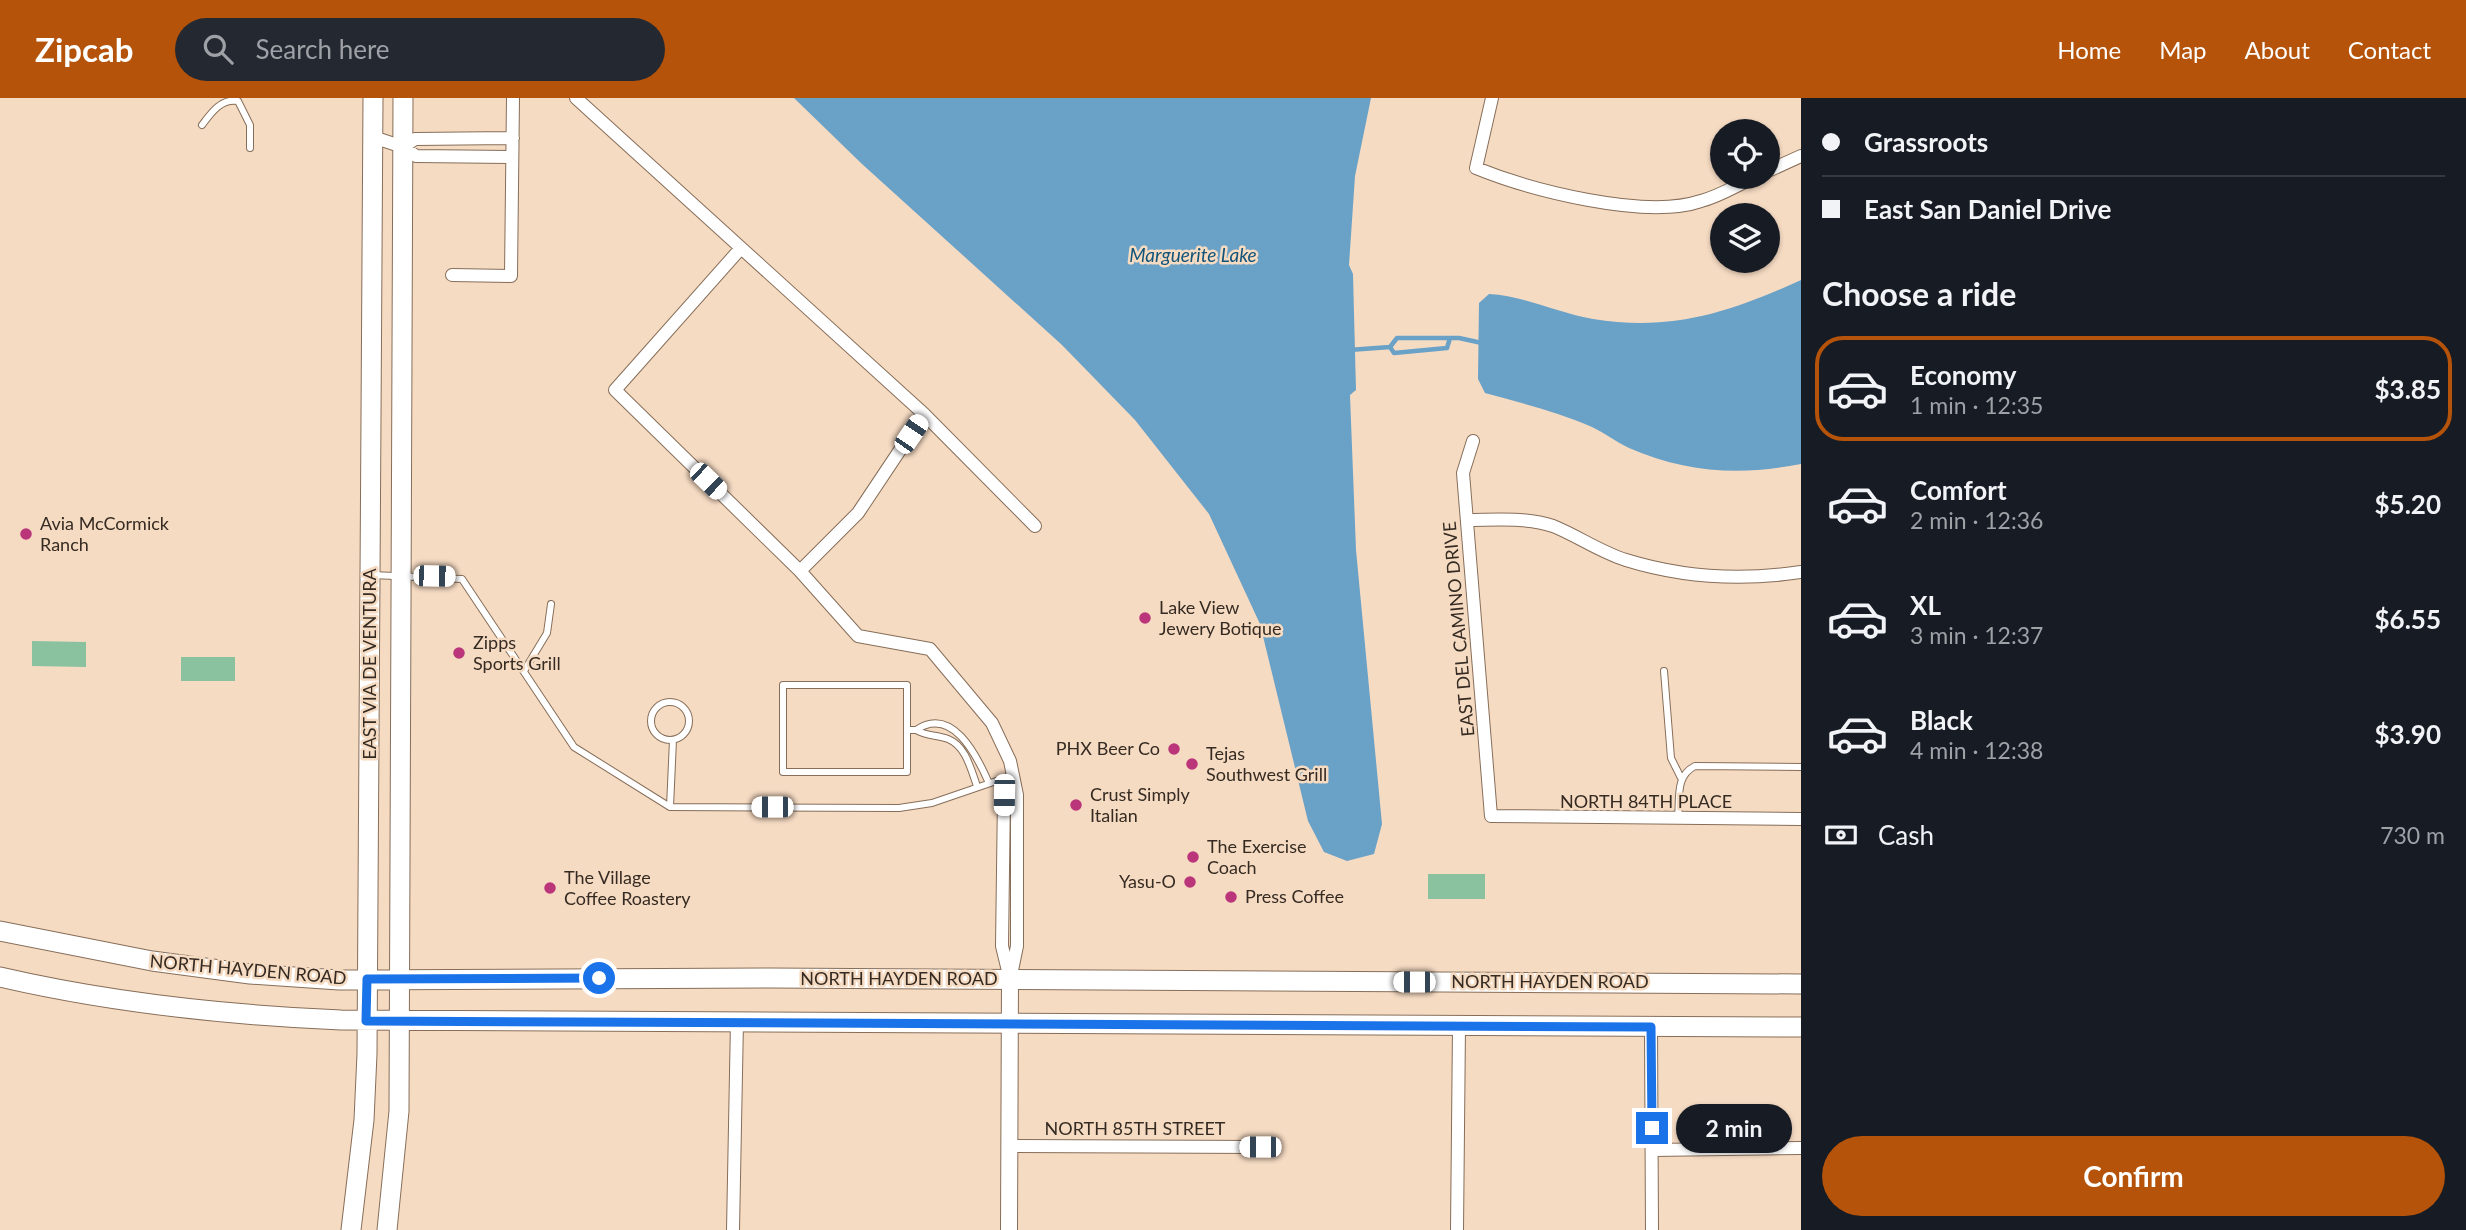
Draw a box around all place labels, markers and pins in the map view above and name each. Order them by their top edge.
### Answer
place label: Avia McCormick Ranch [40,512,170,555]
marker: Avia McCormick Ranch [18,526,34,542]
place label: Lake View Jewery Botique [1159,596,1281,639]
marker: Lake View Jewery Botique [1137,610,1153,626]
place label: Zipps Sports Grill [473,631,561,674]
marker: Zipps Sports Grill [451,645,467,661]
place label: PHX Beer Co [1056,737,1160,759]
marker: PHX Beer Co [1166,741,1182,757]
place label: Tejas Southwest Grill [1206,742,1327,785]
marker: Tejas Southwest Grill [1184,756,1200,772]
place label: Crust Simply Italian [1090,783,1191,826]
marker: Crust Simply Italian [1068,797,1084,813]
place label: The Exercise Coach [1207,835,1307,878]
marker: The Exercise Coach [1185,849,1201,865]
place label: The Village Coffee Roastery [564,866,691,909]
place label: Yasu-O [1119,870,1176,892]
marker: Yasu-O [1182,874,1198,890]
marker: The Village Coffee Roastery [542,880,558,896]
place label: Press Coffee [1245,885,1344,907]
marker: Press Coffee [1223,889,1239,905]

